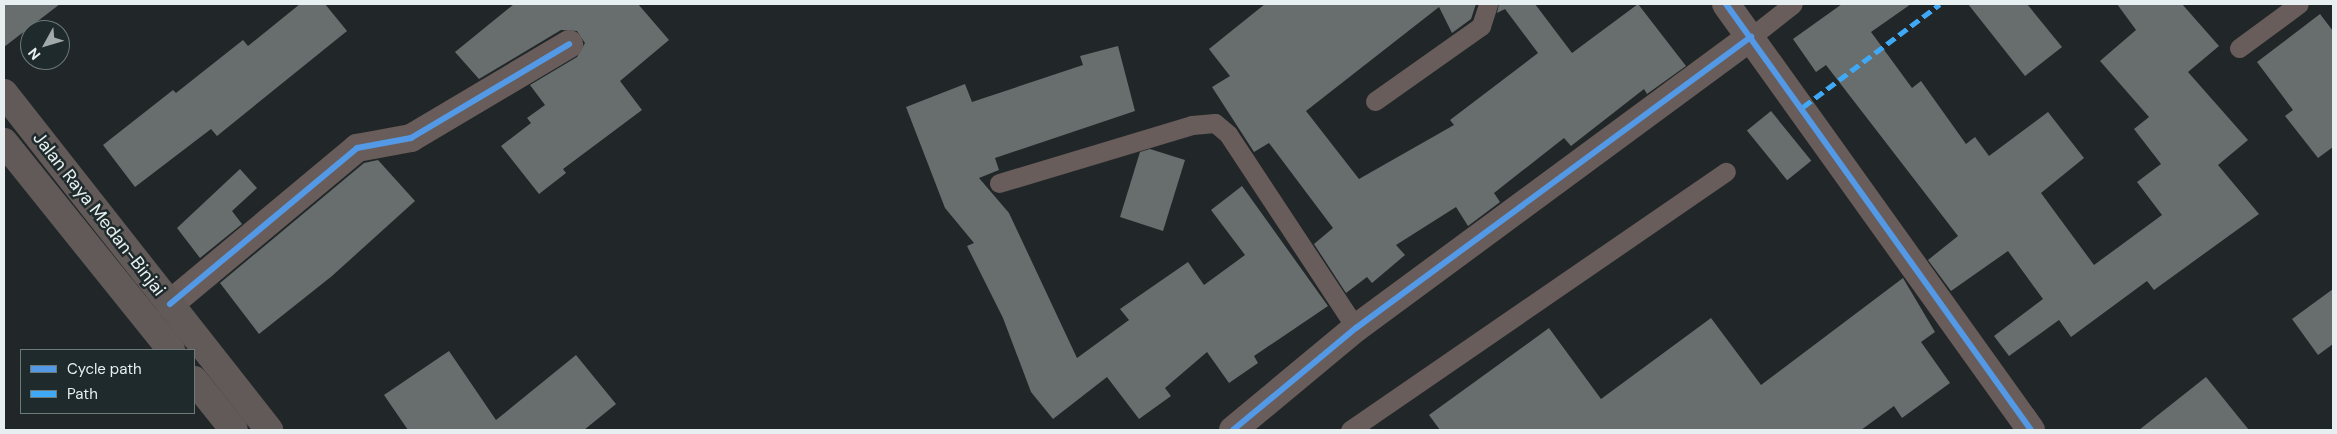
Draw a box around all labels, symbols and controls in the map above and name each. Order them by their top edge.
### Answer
north arrow [20,20,70,70]
text: N [24,44,44,63]
street label: Jalan Raya Medan-Binjai [28,128,170,300]
legend [20,349,195,414]
text: Cycle path [67,359,142,379]
text: Path [67,384,98,404]

